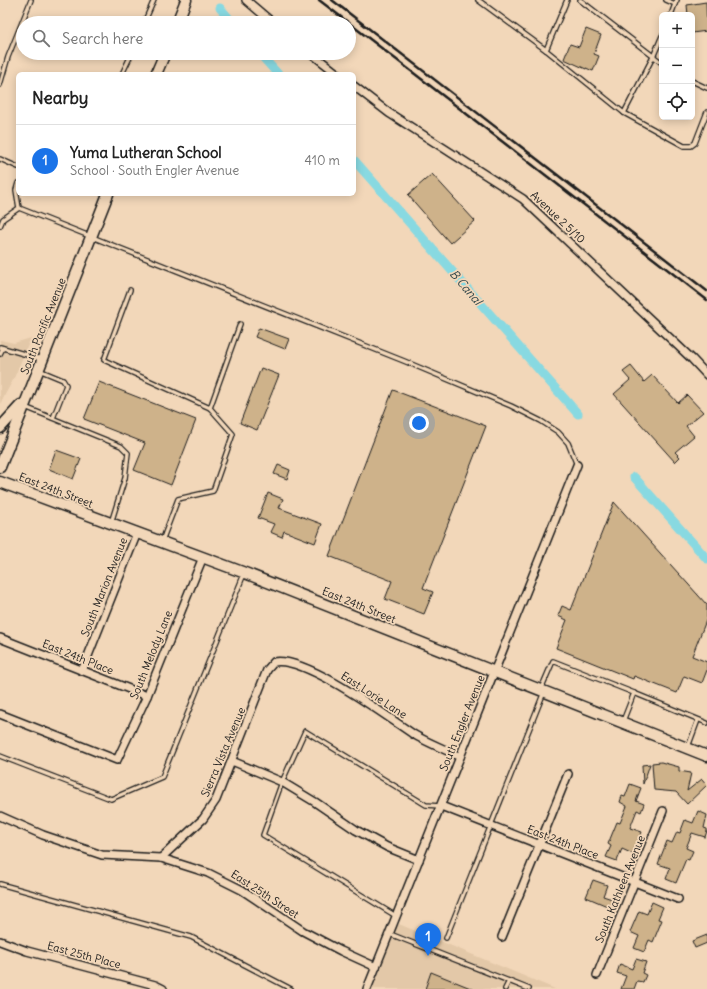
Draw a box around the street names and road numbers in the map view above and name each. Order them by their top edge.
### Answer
street label: Avenue 2 5/10 [528,188,588,246]
street label: South Pacific Avenue [17,275,69,376]
street label: East 24th Street [17,469,95,511]
street label: South Marion Avenue [78,535,130,639]
street label: East 24th Street [320,584,398,626]
street label: South Melody Lane [127,608,175,701]
street label: East 24th Place [40,636,116,678]
street label: East Lorie Lane [338,668,410,722]
street label: South Engler Avenue [436,673,488,773]
street label: Sierra Vista Avenue [198,705,248,799]
street label: East 24th Place [525,822,601,862]
street label: South Kathleen Avenue [592,833,648,945]
street label: East 25th Street [228,867,302,921]
street label: East 25th Place [46,938,122,972]

